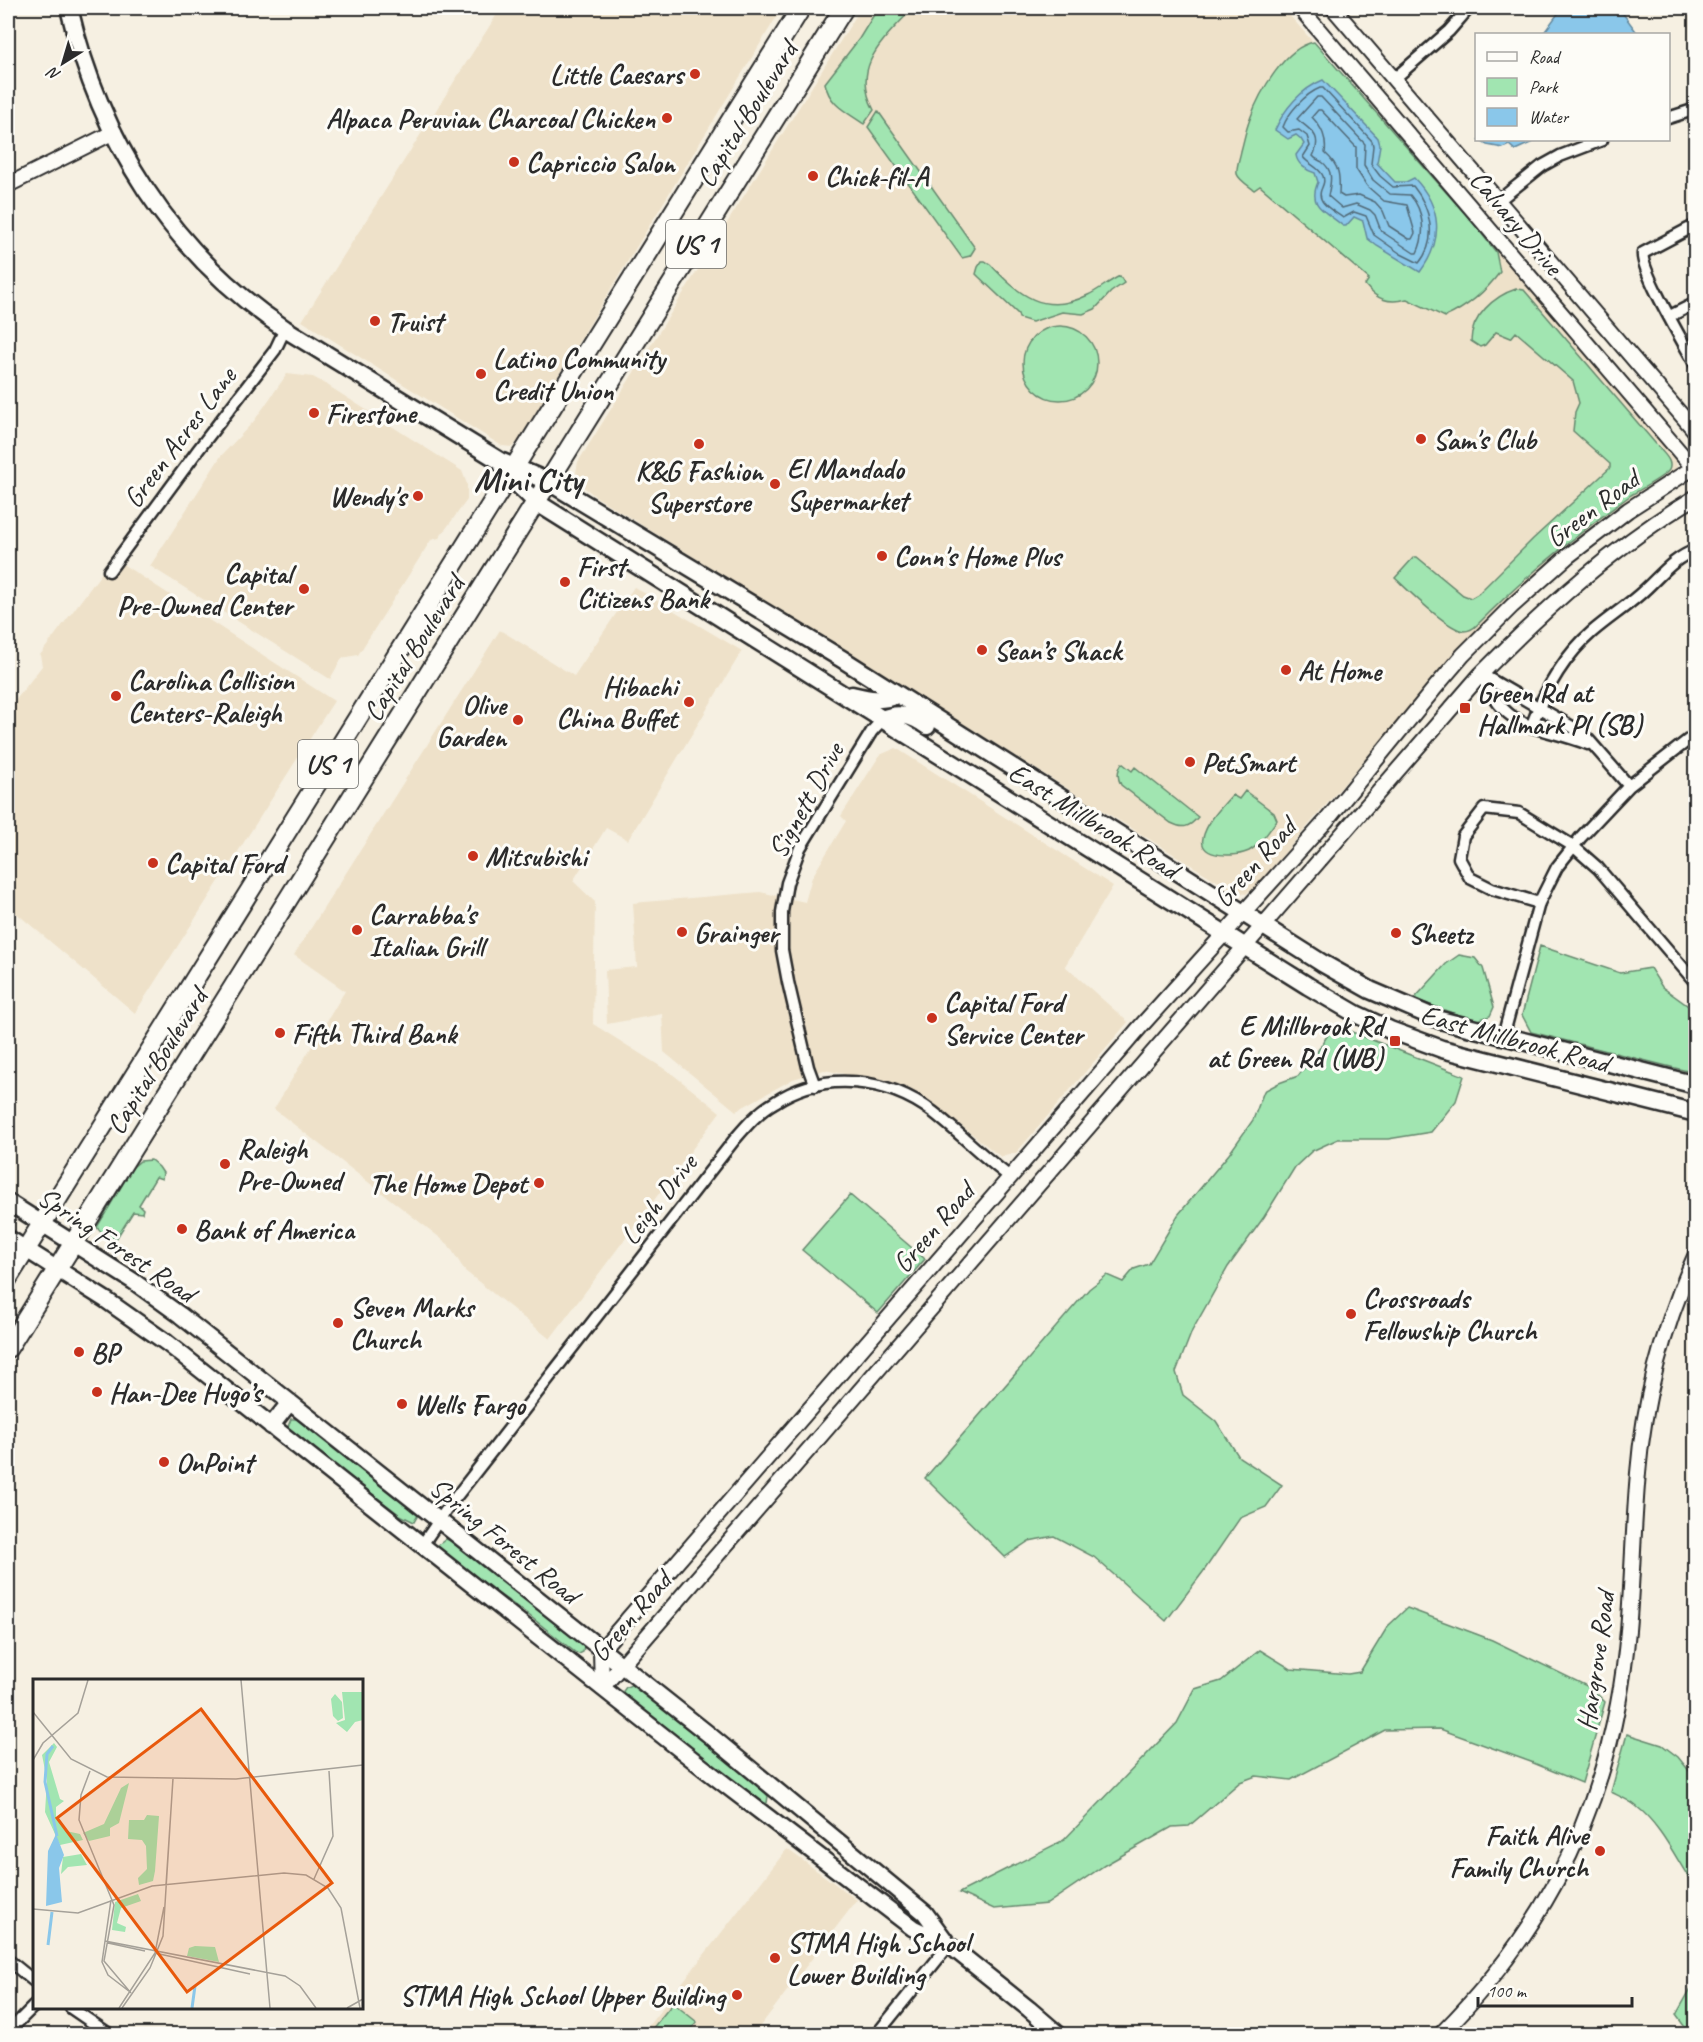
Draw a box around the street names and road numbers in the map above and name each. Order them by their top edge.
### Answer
street label: Capital Boulevard [688,32,807,193]
street label: Calvary Drive [1462,162,1572,284]
road number: US 1 [666,220,726,268]
street label: Green Acres Lane [115,359,245,515]
street label: Green Road [1538,459,1649,555]
street label: Capital Boulevard [355,566,474,727]
street label: Signett Drive [760,735,852,864]
road number: US 1 [298,740,358,788]
street label: East Millbrook Road [1002,754,1189,889]
street label: Green Road [1205,807,1306,914]
street label: Capital Boulevard [98,979,217,1140]
street label: East Millbrook Road [1417,997,1617,1081]
street label: Leigh Drive [612,1145,706,1252]
street label: Green Road [885,1172,985,1280]
street label: Spring Forest Road [31,1179,205,1312]
street label: Spring Forest Road [423,1469,590,1614]
street label: Green Road [582,1561,682,1669]
street label: Hargrove Road [1568,1585,1623,1733]

